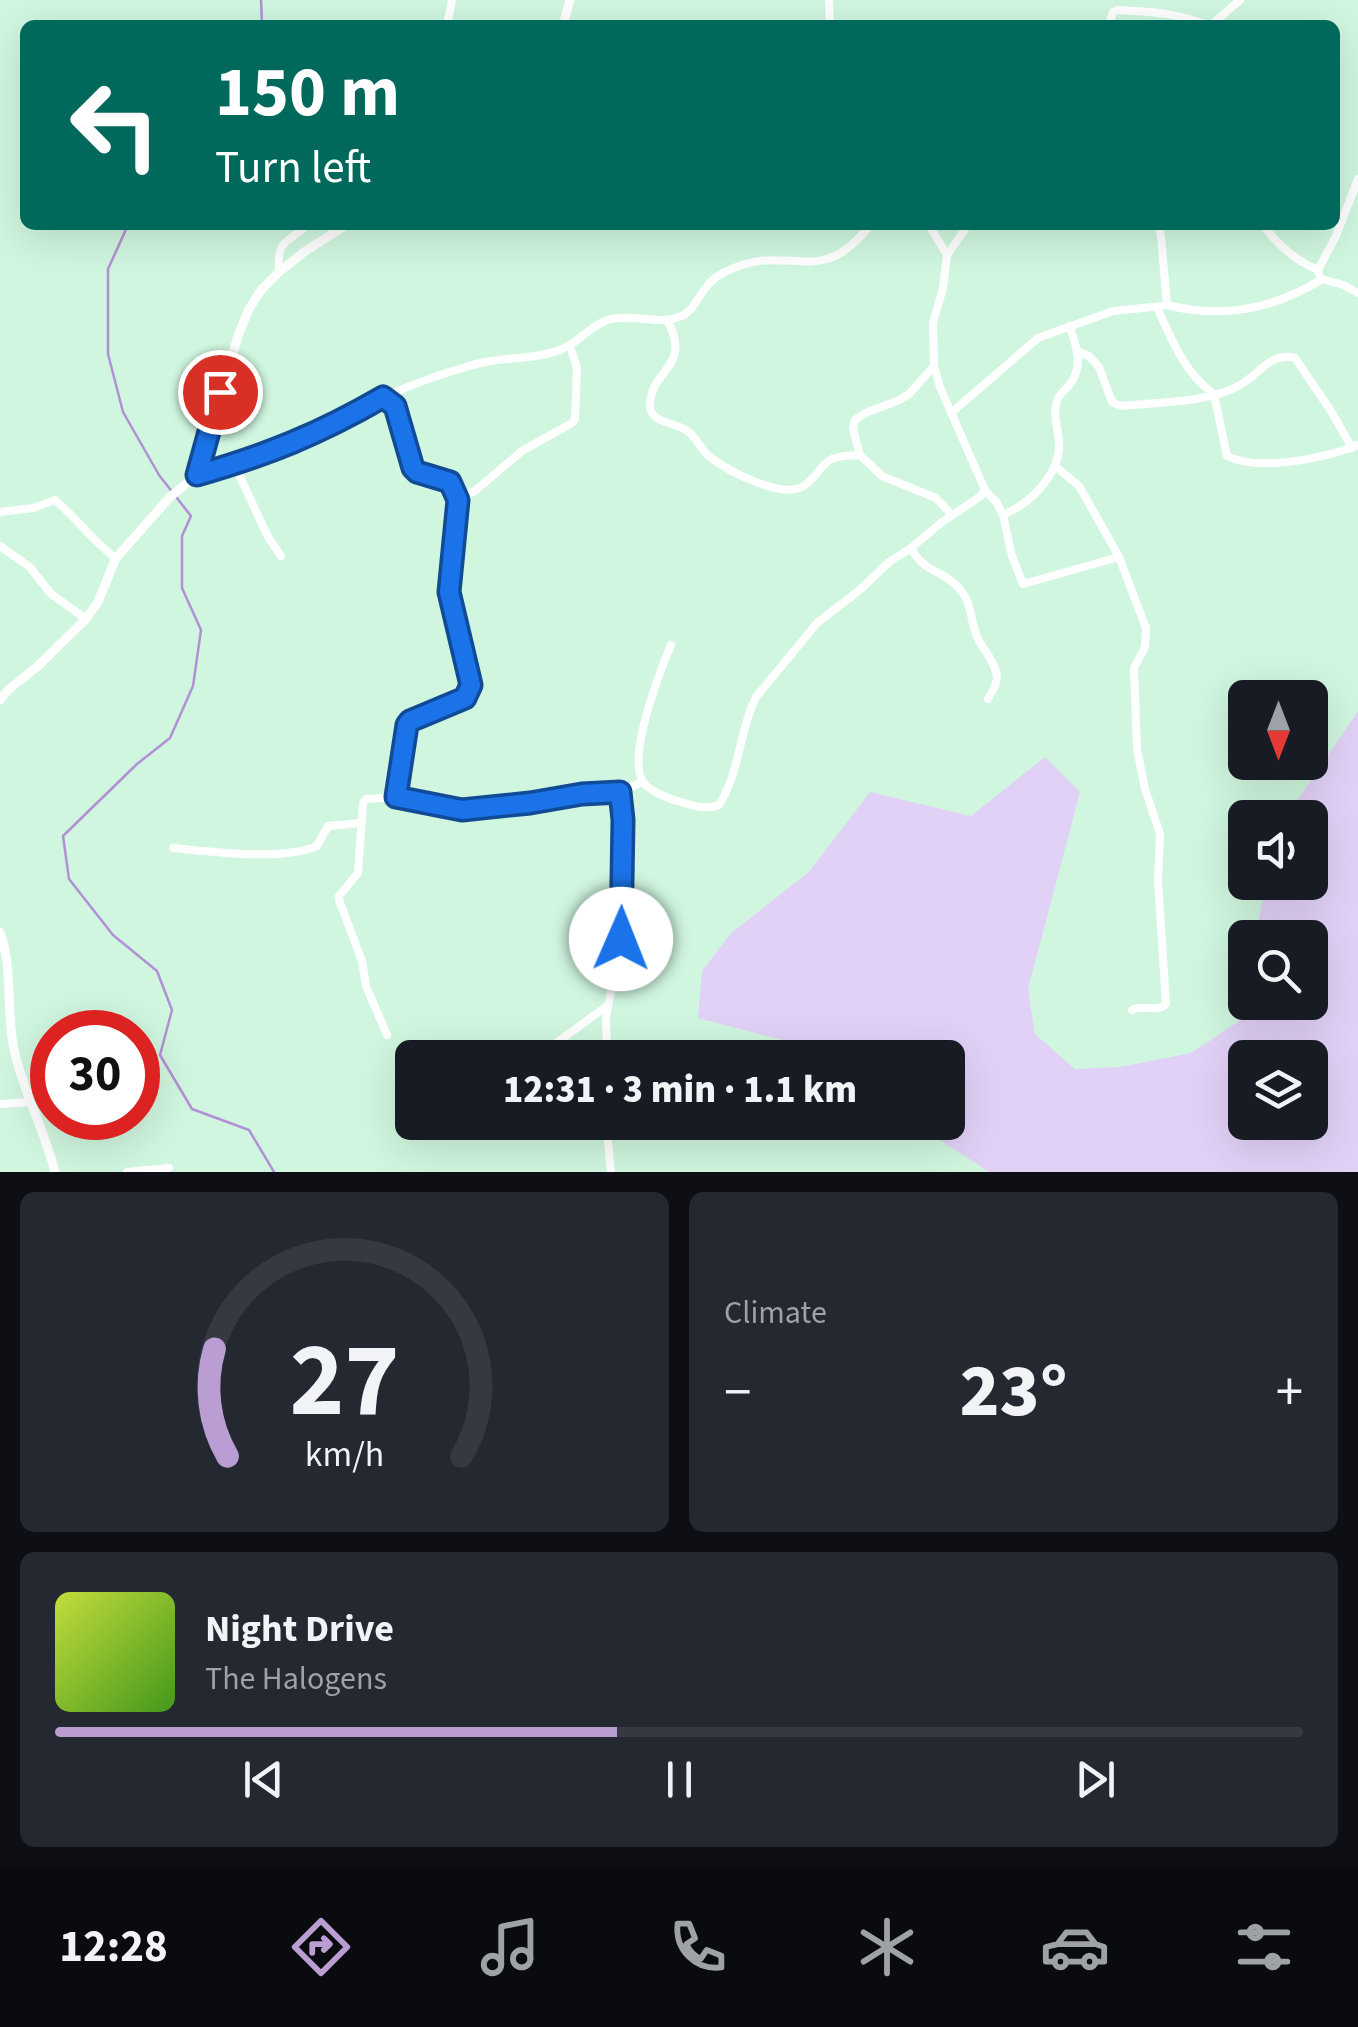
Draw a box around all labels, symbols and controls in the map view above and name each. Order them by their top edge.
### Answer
text: 150 m [215,43,400,143]
icon: left [50,60,180,190]
text: Turn left [215,136,371,200]
pin [178,350,263,435]
icon: arrive [193,365,248,420]
north arrow [1228,680,1328,780]
map controls [1228,680,1328,1140]
button: sound [1228,800,1328,900]
position arrow [569,887,673,991]
button: search [1228,920,1328,1020]
speed limit sign: 30 [30,1010,160,1140]
button: layers [1228,1040,1328,1140]
text: 12:31 · 3 min · 1.1 km [503,1063,857,1117]
text: Climate [724,1290,827,1336]
text: 27 [290,1308,399,1456]
text: 23° [960,1338,1067,1445]
text: − [724,1354,751,1432]
text: + [1276,1354,1303,1432]
text: km/h [305,1429,384,1480]
text: Night Drive [205,1602,394,1656]
text: The Halogens [205,1656,387,1702]
icon: previous [236,1752,291,1807]
icon: pause [652,1752,707,1807]
icon: next [1068,1752,1123,1807]
icon: directions [286,1912,356,1982]
icon: music [475,1912,545,1982]
icon: phone [663,1912,733,1982]
icon: climate [852,1912,922,1982]
icon: car [1040,1912,1110,1982]
icon: filters [1229,1912,1299,1982]
text: 12:28 [59,1915,168,1979]

